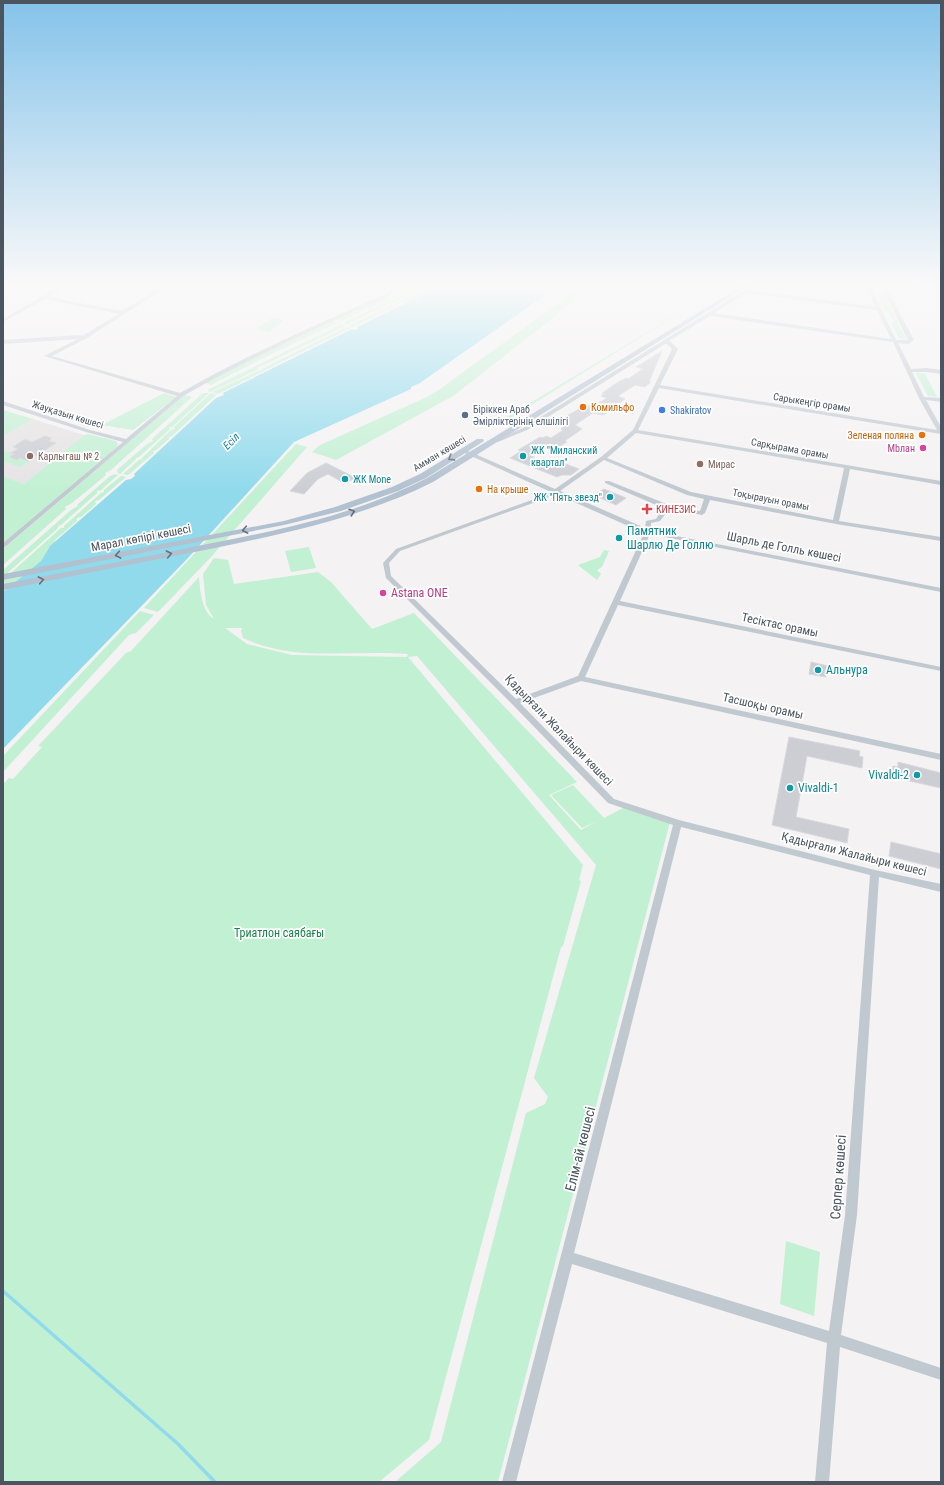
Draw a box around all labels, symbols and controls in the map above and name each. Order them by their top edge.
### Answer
street label: Сарыкеңгір орамы [772,391,851,414]
street label: Жауқазын көшесі [31,398,105,431]
marker: Комильфо [578,402,588,412]
place label: Комильфо [591,402,634,413]
place label: Біріккен Араб Әмірліктерінің елшілігі [473,404,568,427]
marker: Shakiratov [657,405,667,415]
place label: Shakiratov [670,405,712,416]
marker: Біріккен Араб Әмірліктерінің елшілігі [460,410,470,420]
water label: Есіл [220,430,243,452]
place label: Зеленая поляна [848,430,914,441]
marker: Зеленая поляна [917,430,927,440]
street label: Амман көшесі [411,433,467,473]
street label: Сарқырама орамы [750,436,830,461]
place label: Мbлан [888,443,915,454]
marker: Мbлан [918,443,928,453]
place label: ЖК "Миланский квартал" [531,445,597,468]
marker: Карлыгаш № 2 [25,451,35,461]
place label: Карлыгаш № 2 [38,451,99,462]
marker: ЖК "Миланский квартал" [518,451,528,461]
one-way arrow [448,454,455,461]
marker: Мирас [695,459,705,469]
place label: Мирас [708,459,735,470]
marker: ЖК Mone [340,474,350,484]
place label: ЖК Mone [353,474,391,485]
marker: На крыше [474,484,484,494]
place label: На крыше [487,484,529,495]
street label: Тоқырауын орамы [732,487,810,512]
place label: ЖК "Пять звезд" [533,492,602,503]
marker: ЖК "Пять звезд" [605,492,615,502]
marker: КИНЕЗИС [641,503,653,515]
place label: КИНЕЗИС [656,504,696,515]
one-way arrow [348,508,355,517]
street label: Марал көпірі көшесі [90,521,192,555]
place label: Памятник Шарлю Де Голлю [627,524,713,552]
one-way arrow [242,526,248,534]
street label: Шарль де Голль көшесі [726,529,842,565]
marker: Памятник Шарлю Де Голлю [614,533,624,543]
one-way arrow [115,550,121,559]
one-way arrow [166,550,172,559]
one-way arrow [38,576,44,584]
place label: Astana ONE [391,586,448,600]
marker: Astana ONE [378,588,388,598]
street label: Тесіктас орамы [740,610,820,640]
place label: Альнура [826,663,868,677]
marker: Альнура [813,665,823,675]
street label: Қадырғали Жалайыри көшесі [502,672,616,788]
street label: Тасшоқы орамы [721,690,805,722]
place label: Vivaldi-2 [868,768,909,782]
marker: Vivaldi-2 [912,770,922,780]
place label: Vivaldi-1 [798,781,839,795]
marker: Vivaldi-1 [785,783,795,793]
street label: Қадырғали Жалайыри көшесі [780,829,928,879]
park label: Триатлон саябағы [234,926,324,940]
street label: Елім-ай көшесі [562,1105,598,1193]
street label: Серпер көшесі [827,1134,849,1220]

